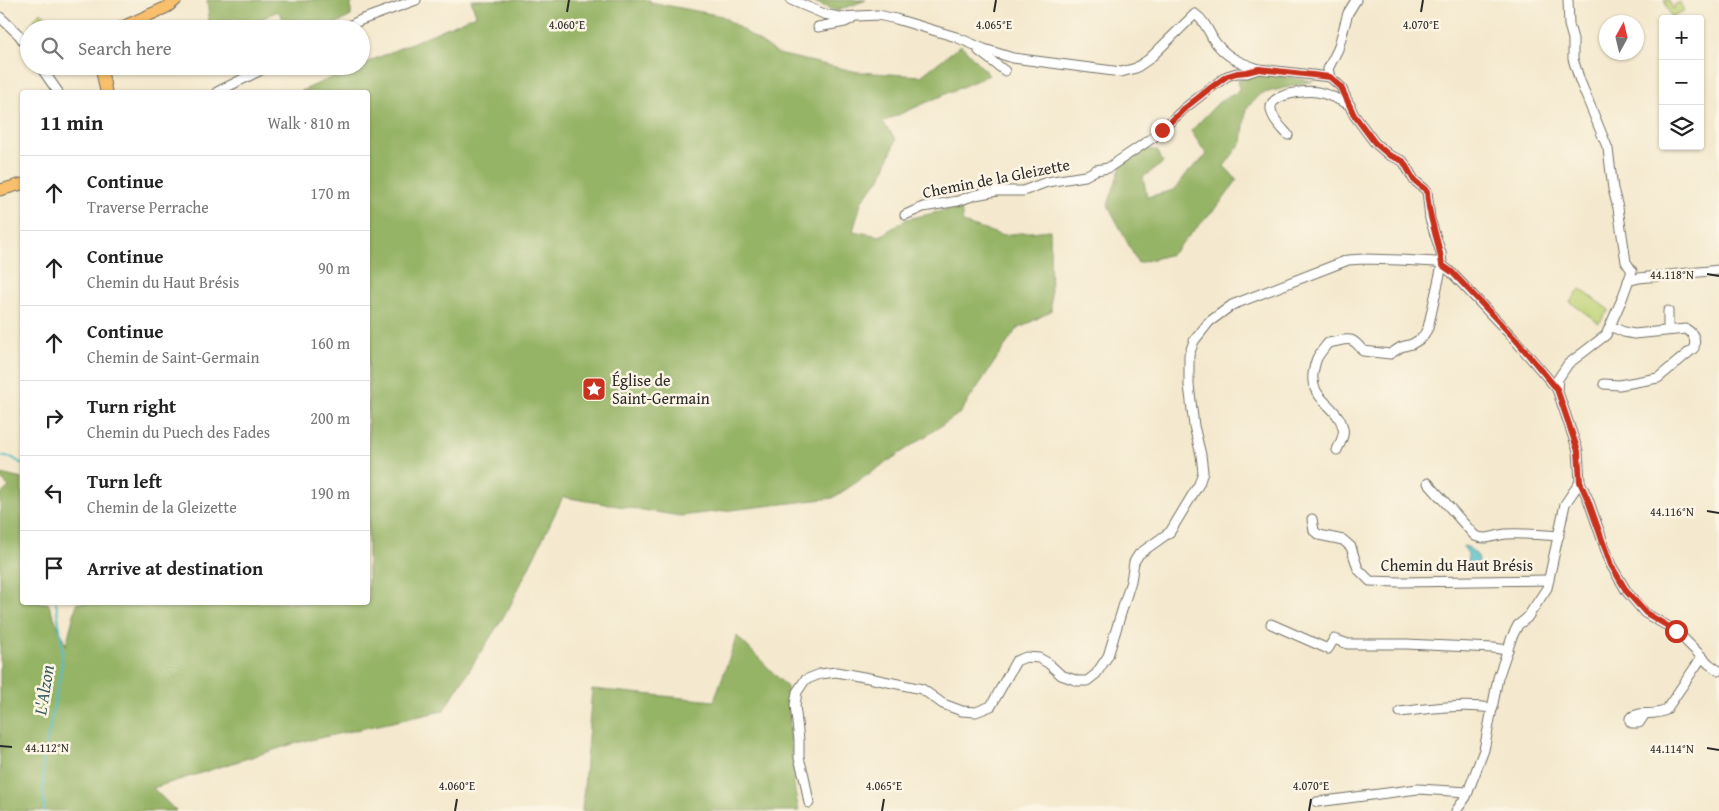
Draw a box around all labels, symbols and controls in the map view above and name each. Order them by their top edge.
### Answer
north arrow [1599,15,1644,60]
map controls [1659,15,1704,150]
button: + [1659,15,1704,60]
text: 4.060°E [549,16,585,33]
text: 4.065°E [976,16,1012,33]
text: 4.070°E [1403,16,1439,33]
search box [20,20,370,75]
icon: search [38,34,66,62]
text: Search here [78,34,172,62]
button: − [1659,60,1704,105]
button: layers [1659,105,1704,150]
text: 11 min [40,107,103,138]
text: Walk · 810 m [267,111,350,135]
route end [1151,119,1174,142]
street label: Chemin de la Gleizette [920,152,1072,204]
text: Continue [87,167,164,195]
icon: ahead [40,179,68,207]
text: 170 m [310,181,350,205]
text: Traverse Perrache [87,195,209,219]
text: Continue [87,242,164,270]
icon: ahead [40,254,68,282]
text: 90 m [318,256,350,280]
text: 44.118°N [1650,266,1694,283]
text: Chemin du Haut Brésis [87,270,239,294]
text: Continue [87,317,164,345]
icon: ahead [40,329,68,357]
text: 160 m [310,331,350,355]
text: Chemin de Saint-Germain [87,345,259,369]
place label: Église de Saint-Germain [612,368,710,410]
place icon: Église de Saint-Germain [581,376,607,402]
text: Turn right [87,392,176,420]
icon: right [40,404,68,432]
text: 200 m [310,406,350,430]
text: Chemin du Puech des Fades [87,420,270,444]
text: Turn left [87,467,162,495]
icon: left [40,479,68,507]
text: 190 m [310,481,350,505]
text: Chemin de la Gleizette [87,495,237,519]
text: 44.116°N [1650,503,1694,520]
street label: Chemin du Haut Brésis [1381,553,1533,577]
icon: arrive [40,554,68,582]
text: Arrive at destination [87,554,263,582]
route start [1665,620,1688,643]
water label: L'Alzon [26,663,61,718]
text: 44.112°N [25,739,69,756]
text: 44.114°N [1650,740,1694,757]
text: 4.060°E [439,777,475,794]
text: 4.065°E [866,777,902,794]
text: 4.070°E [1293,777,1329,794]

